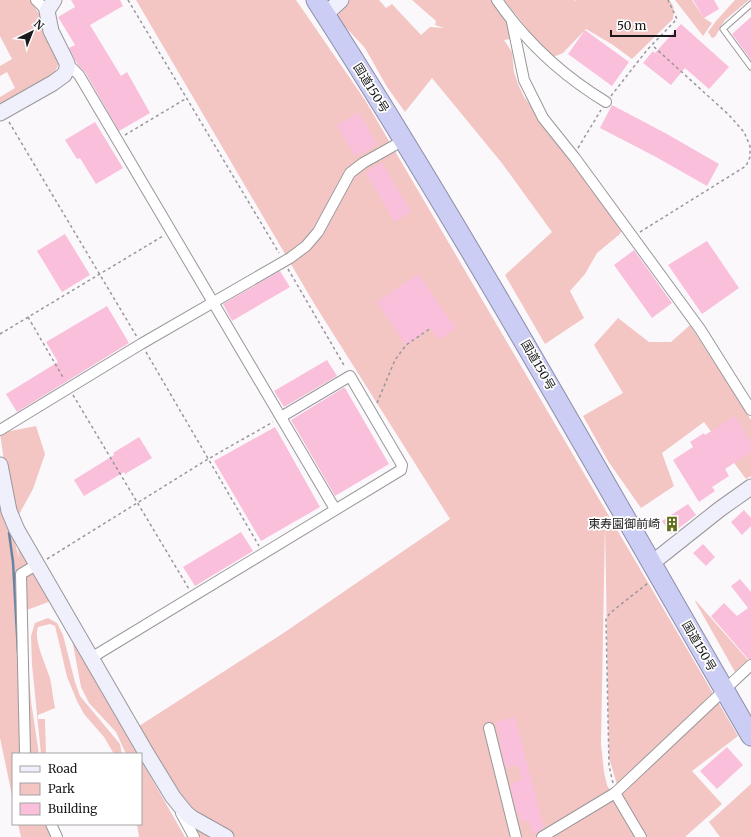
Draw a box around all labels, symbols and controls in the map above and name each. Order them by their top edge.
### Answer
north arrow [12,12,52,52]
scale bar [611,12,675,38]
text: N [31,17,47,33]
text: 50 m [617,18,646,33]
street label: 国道150号 [350,60,393,115]
street label: 国道150号 [518,337,559,393]
building icon: 東寿園御前崎 [663,515,681,533]
place label: 東寿園御前崎 [588,516,660,531]
street label: 国道150号 [679,618,720,674]
legend [12,753,142,825]
text: Road [48,761,77,776]
text: Park [48,781,75,796]
text: Building [48,801,98,816]

